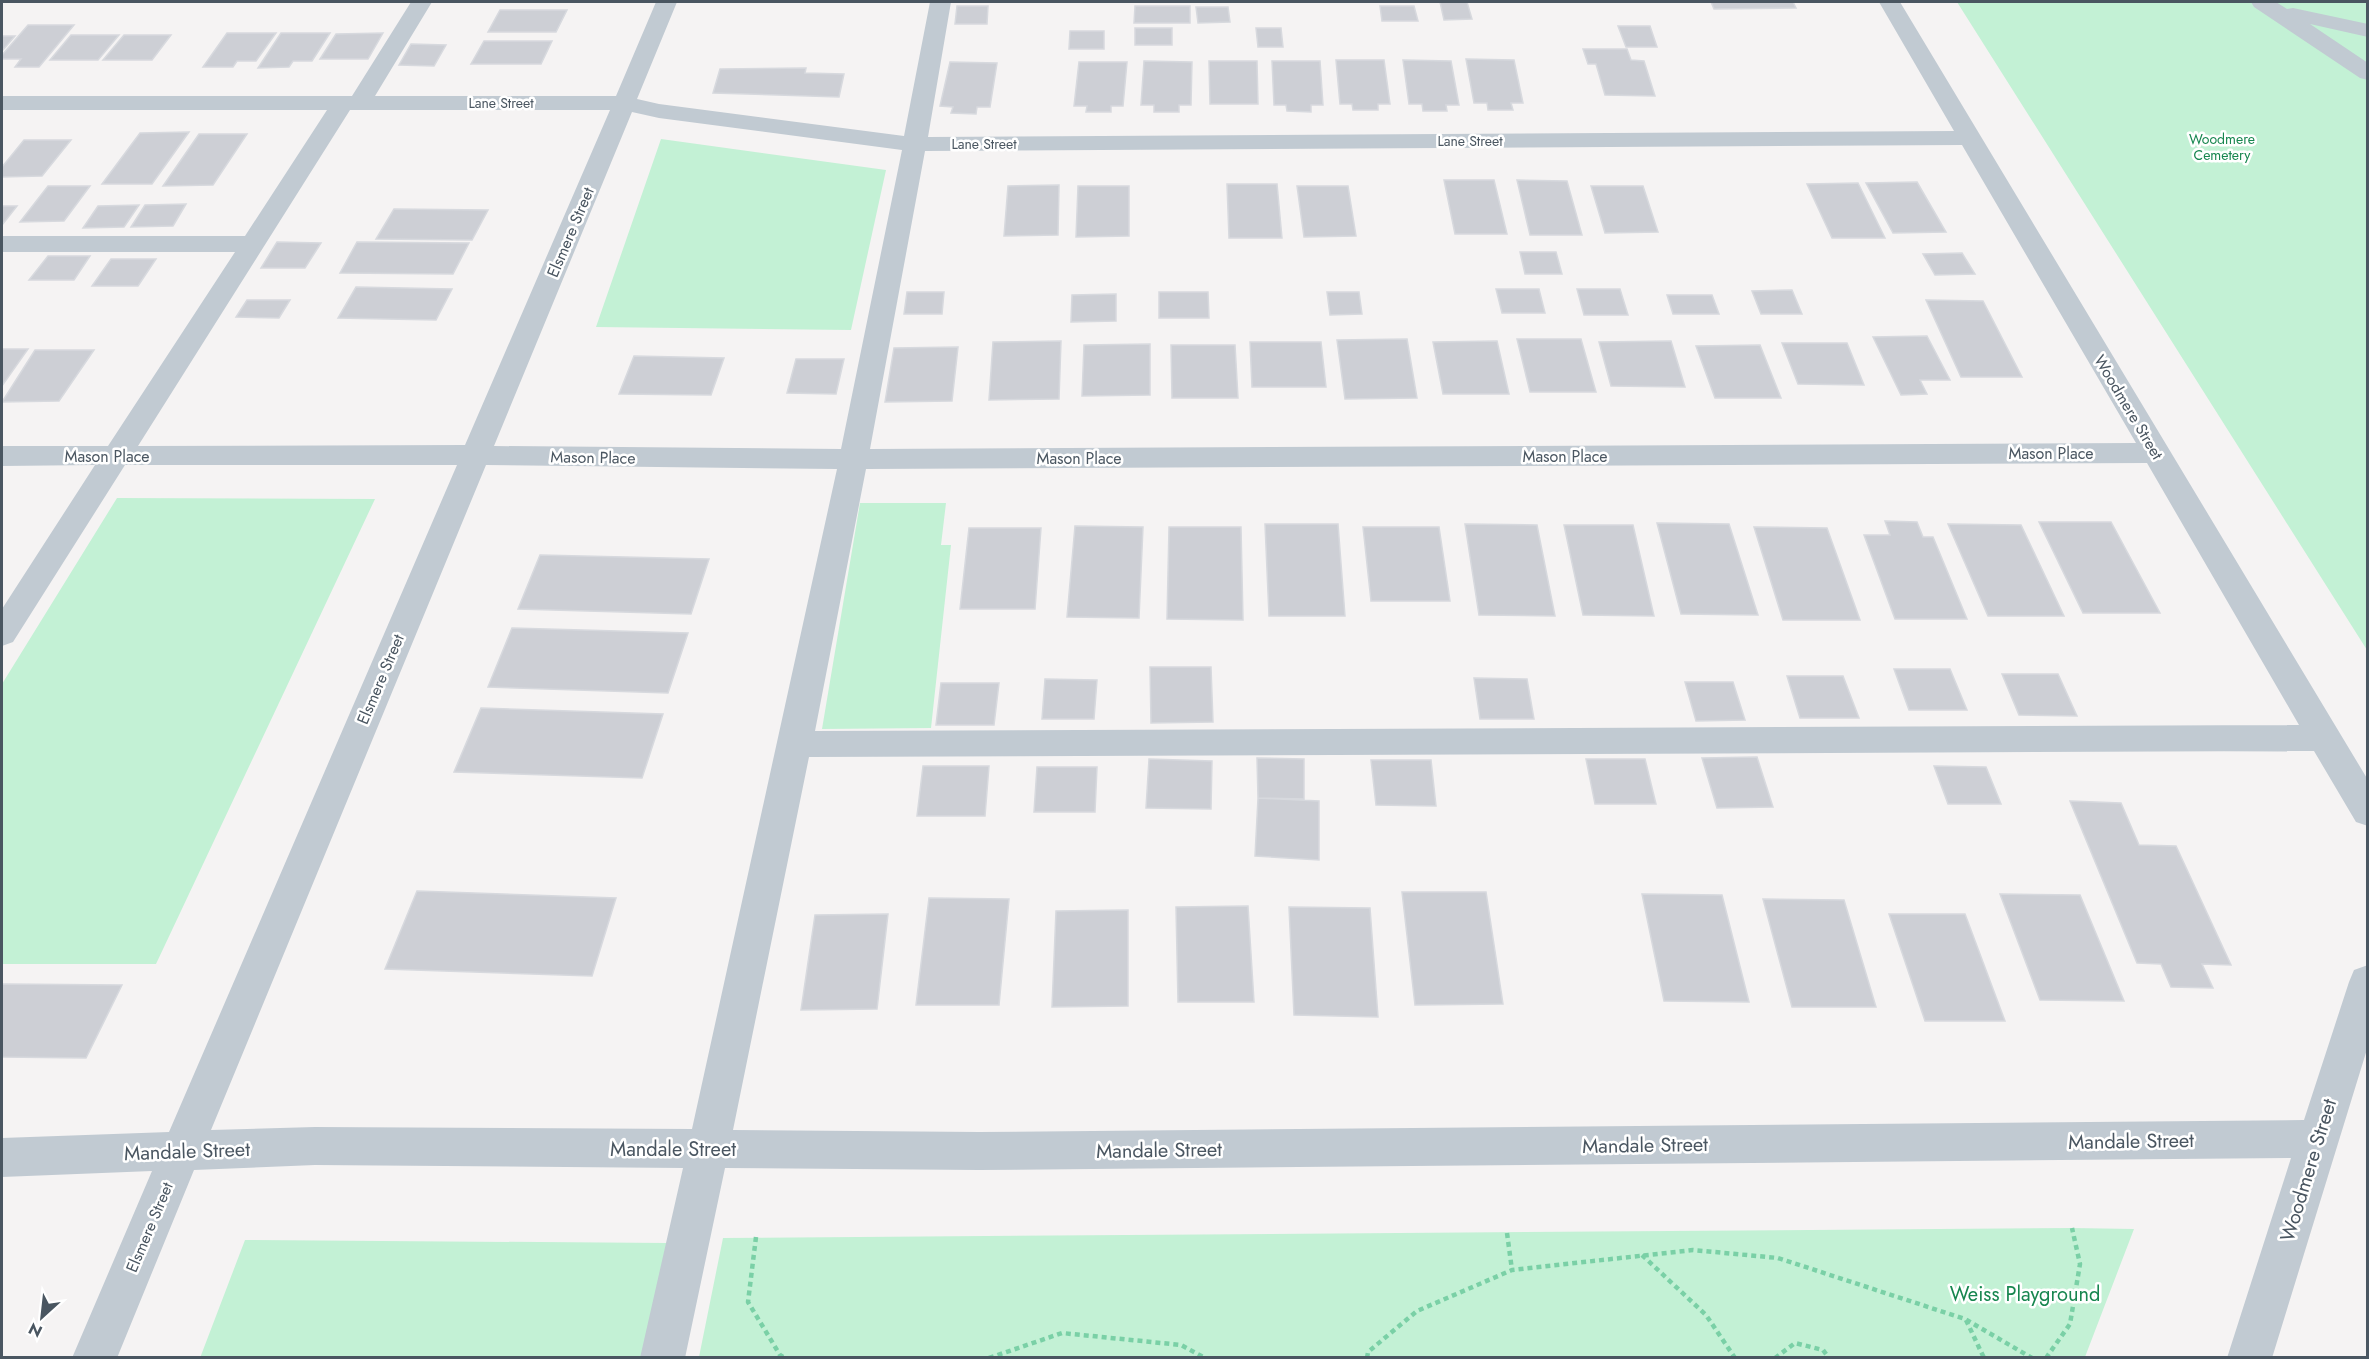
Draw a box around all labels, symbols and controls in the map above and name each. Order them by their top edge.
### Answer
street label: Lane Street [468,93,534,113]
park label: Woodmere Cemetery [2189,129,2255,165]
street label: Lane Street [1437,131,1503,151]
street label: Lane Street [951,134,1017,154]
street label: Elsmere Street [541,183,600,281]
street label: Woodmere Street [2088,351,2169,464]
street label: Mason Place [2008,442,2094,465]
street label: Mason Place [64,445,150,468]
street label: Mason Place [550,445,636,470]
street label: Mason Place [1522,445,1608,468]
street label: Mason Place [1036,447,1122,470]
street label: Elsmere Street [351,630,410,728]
street label: Woodmere Street [2273,1095,2344,1245]
street label: Mandale Street [2068,1126,2194,1157]
street label: Mandale Street [1582,1130,1708,1161]
street label: Mandale Street [124,1135,251,1168]
street label: Mandale Street [610,1135,736,1164]
street label: Mandale Street [1096,1135,1222,1166]
street label: Elsmere Street [120,1178,179,1276]
park label: Weiss Playground [1950,1280,2100,1309]
north arrow [12,1287,72,1347]
text: N [25,1317,46,1343]

